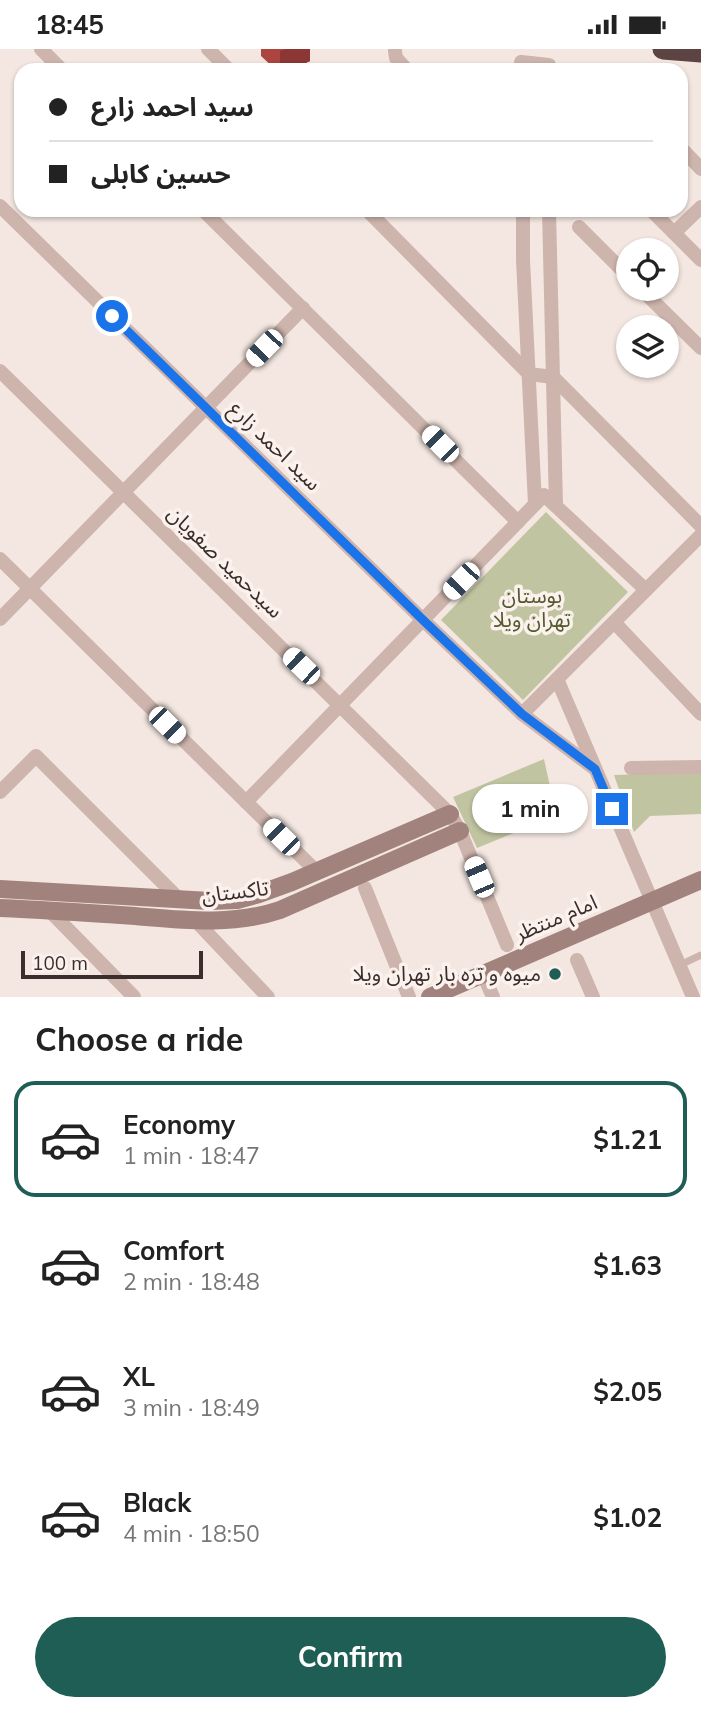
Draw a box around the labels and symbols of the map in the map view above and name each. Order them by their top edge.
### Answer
route start [96,300,128,332]
car [242,326,287,370]
street label: سید احمد زارع [222,395,327,498]
car [418,422,463,466]
street label: سیدحمید صفویان [163,500,289,623]
car [439,559,484,603]
park label: بوستان تهران ویلا [493,582,571,632]
car [279,644,324,688]
car [145,703,190,747]
callout: 1 min [472,785,588,833]
route end [596,793,628,825]
car [259,815,304,859]
car [462,854,497,900]
street label: تاکستان [200,874,270,908]
street label: امام منتظر [510,888,602,950]
scale bar [21,948,203,980]
place label: میوه و تره بار تهران ویلا [353,960,541,986]
marker: میوه و تره بار تهران ویلا [547,966,563,982]

